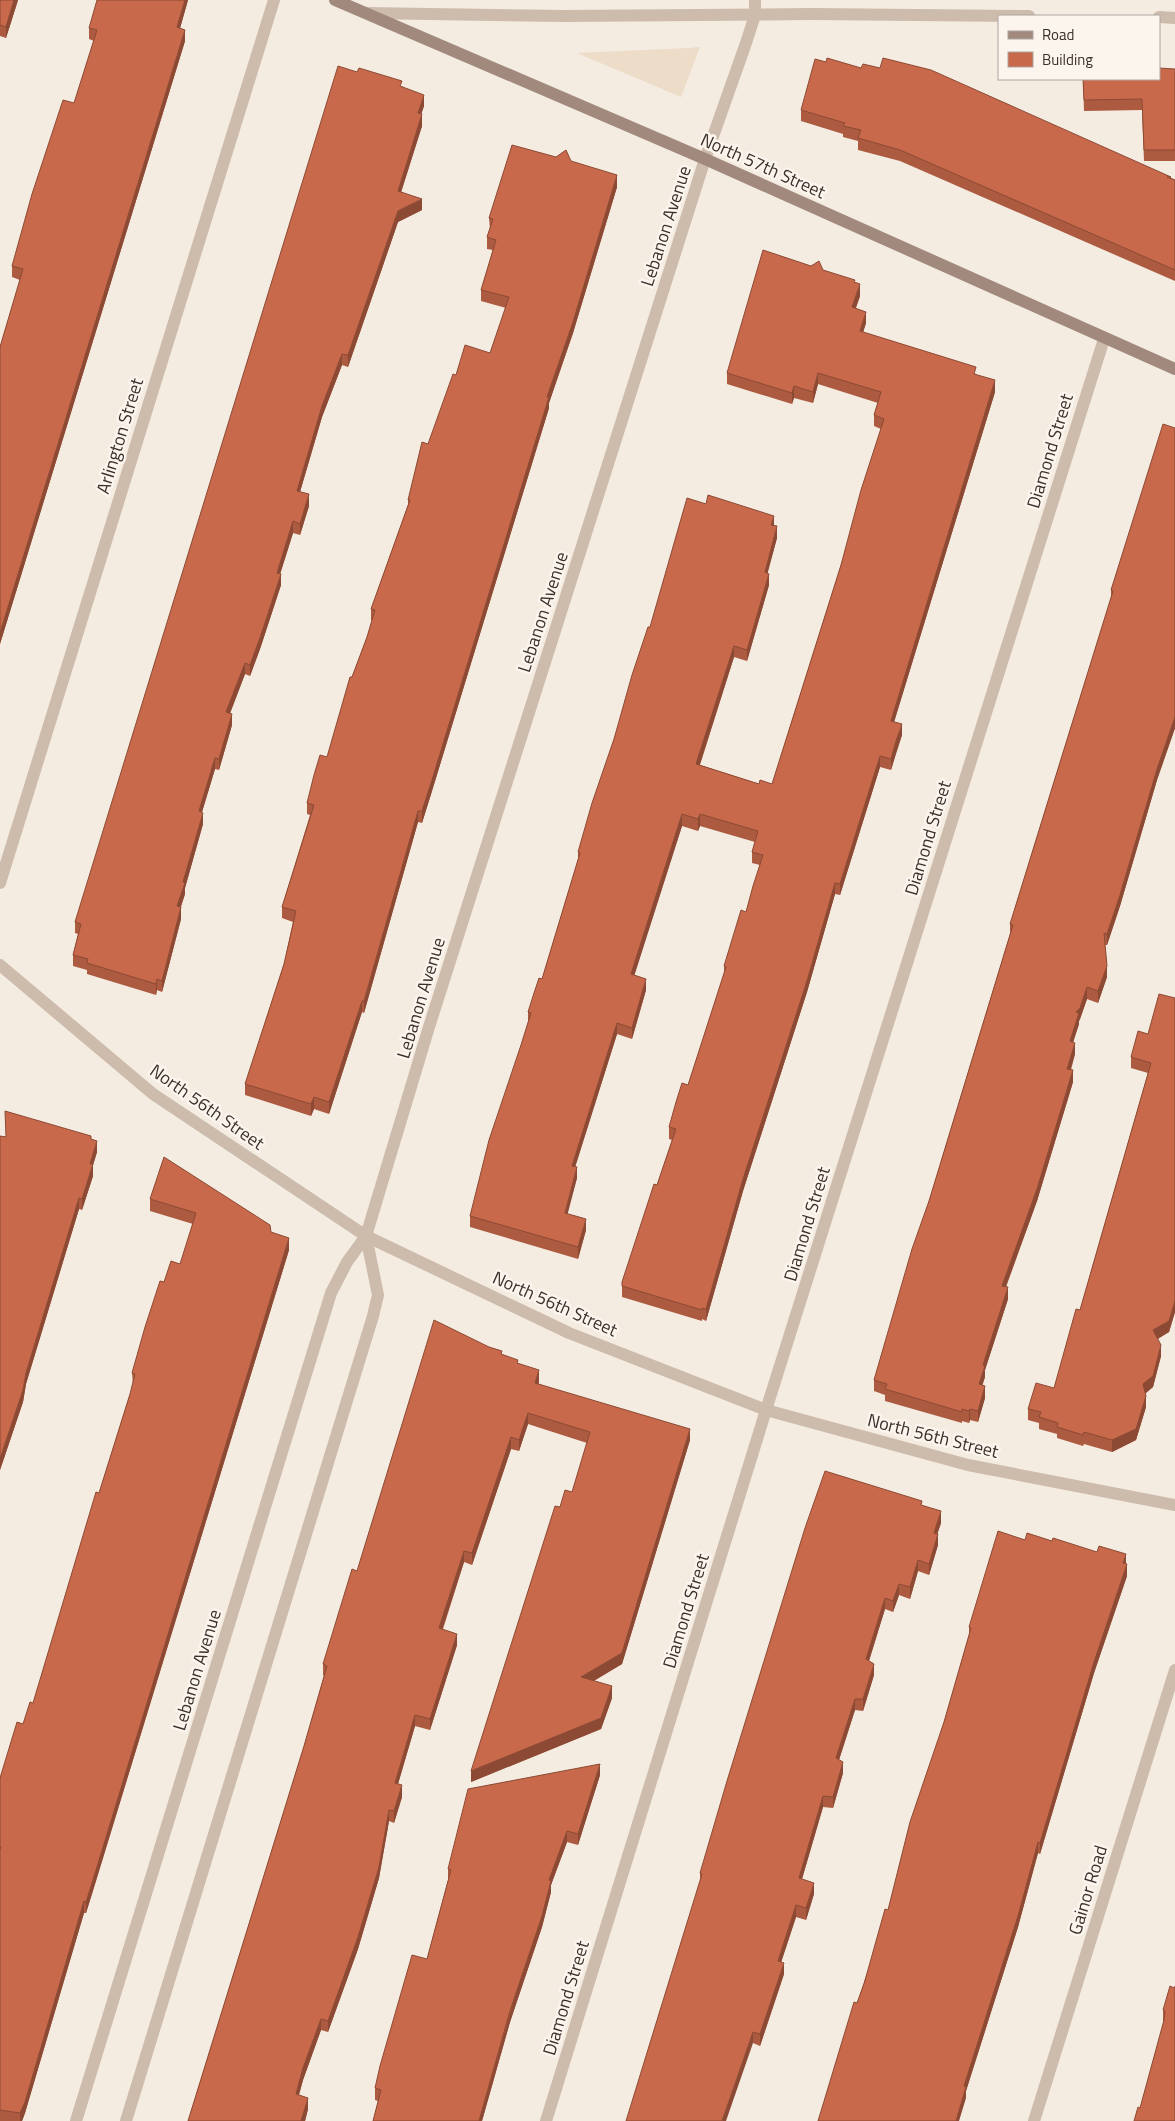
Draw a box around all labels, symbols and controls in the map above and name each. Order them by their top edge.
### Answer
legend [998,15,1160,80]
text: Road [1042,23,1074,46]
text: Building [1042,48,1093,71]
street label: North 57th Street [696,126,831,205]
street label: Lebanon Avenue [633,162,698,290]
street label: Arlington Street [89,374,150,497]
street label: Diamond Street [1019,390,1080,512]
street label: Lebanon Avenue [510,548,575,676]
street label: Diamond Street [897,777,958,899]
street label: Lebanon Avenue [389,934,452,1062]
street label: North 56th Street [145,1057,271,1157]
street label: Diamond Street [776,1163,837,1285]
street label: North 56th Street [488,1264,623,1343]
street label: North 56th Street [865,1406,1002,1465]
street label: Diamond Street [655,1550,716,1672]
street label: Lebanon Avenue [165,1606,228,1734]
street label: Gainor Road [1061,1842,1114,1938]
street label: Diamond Street [535,1937,596,2059]

